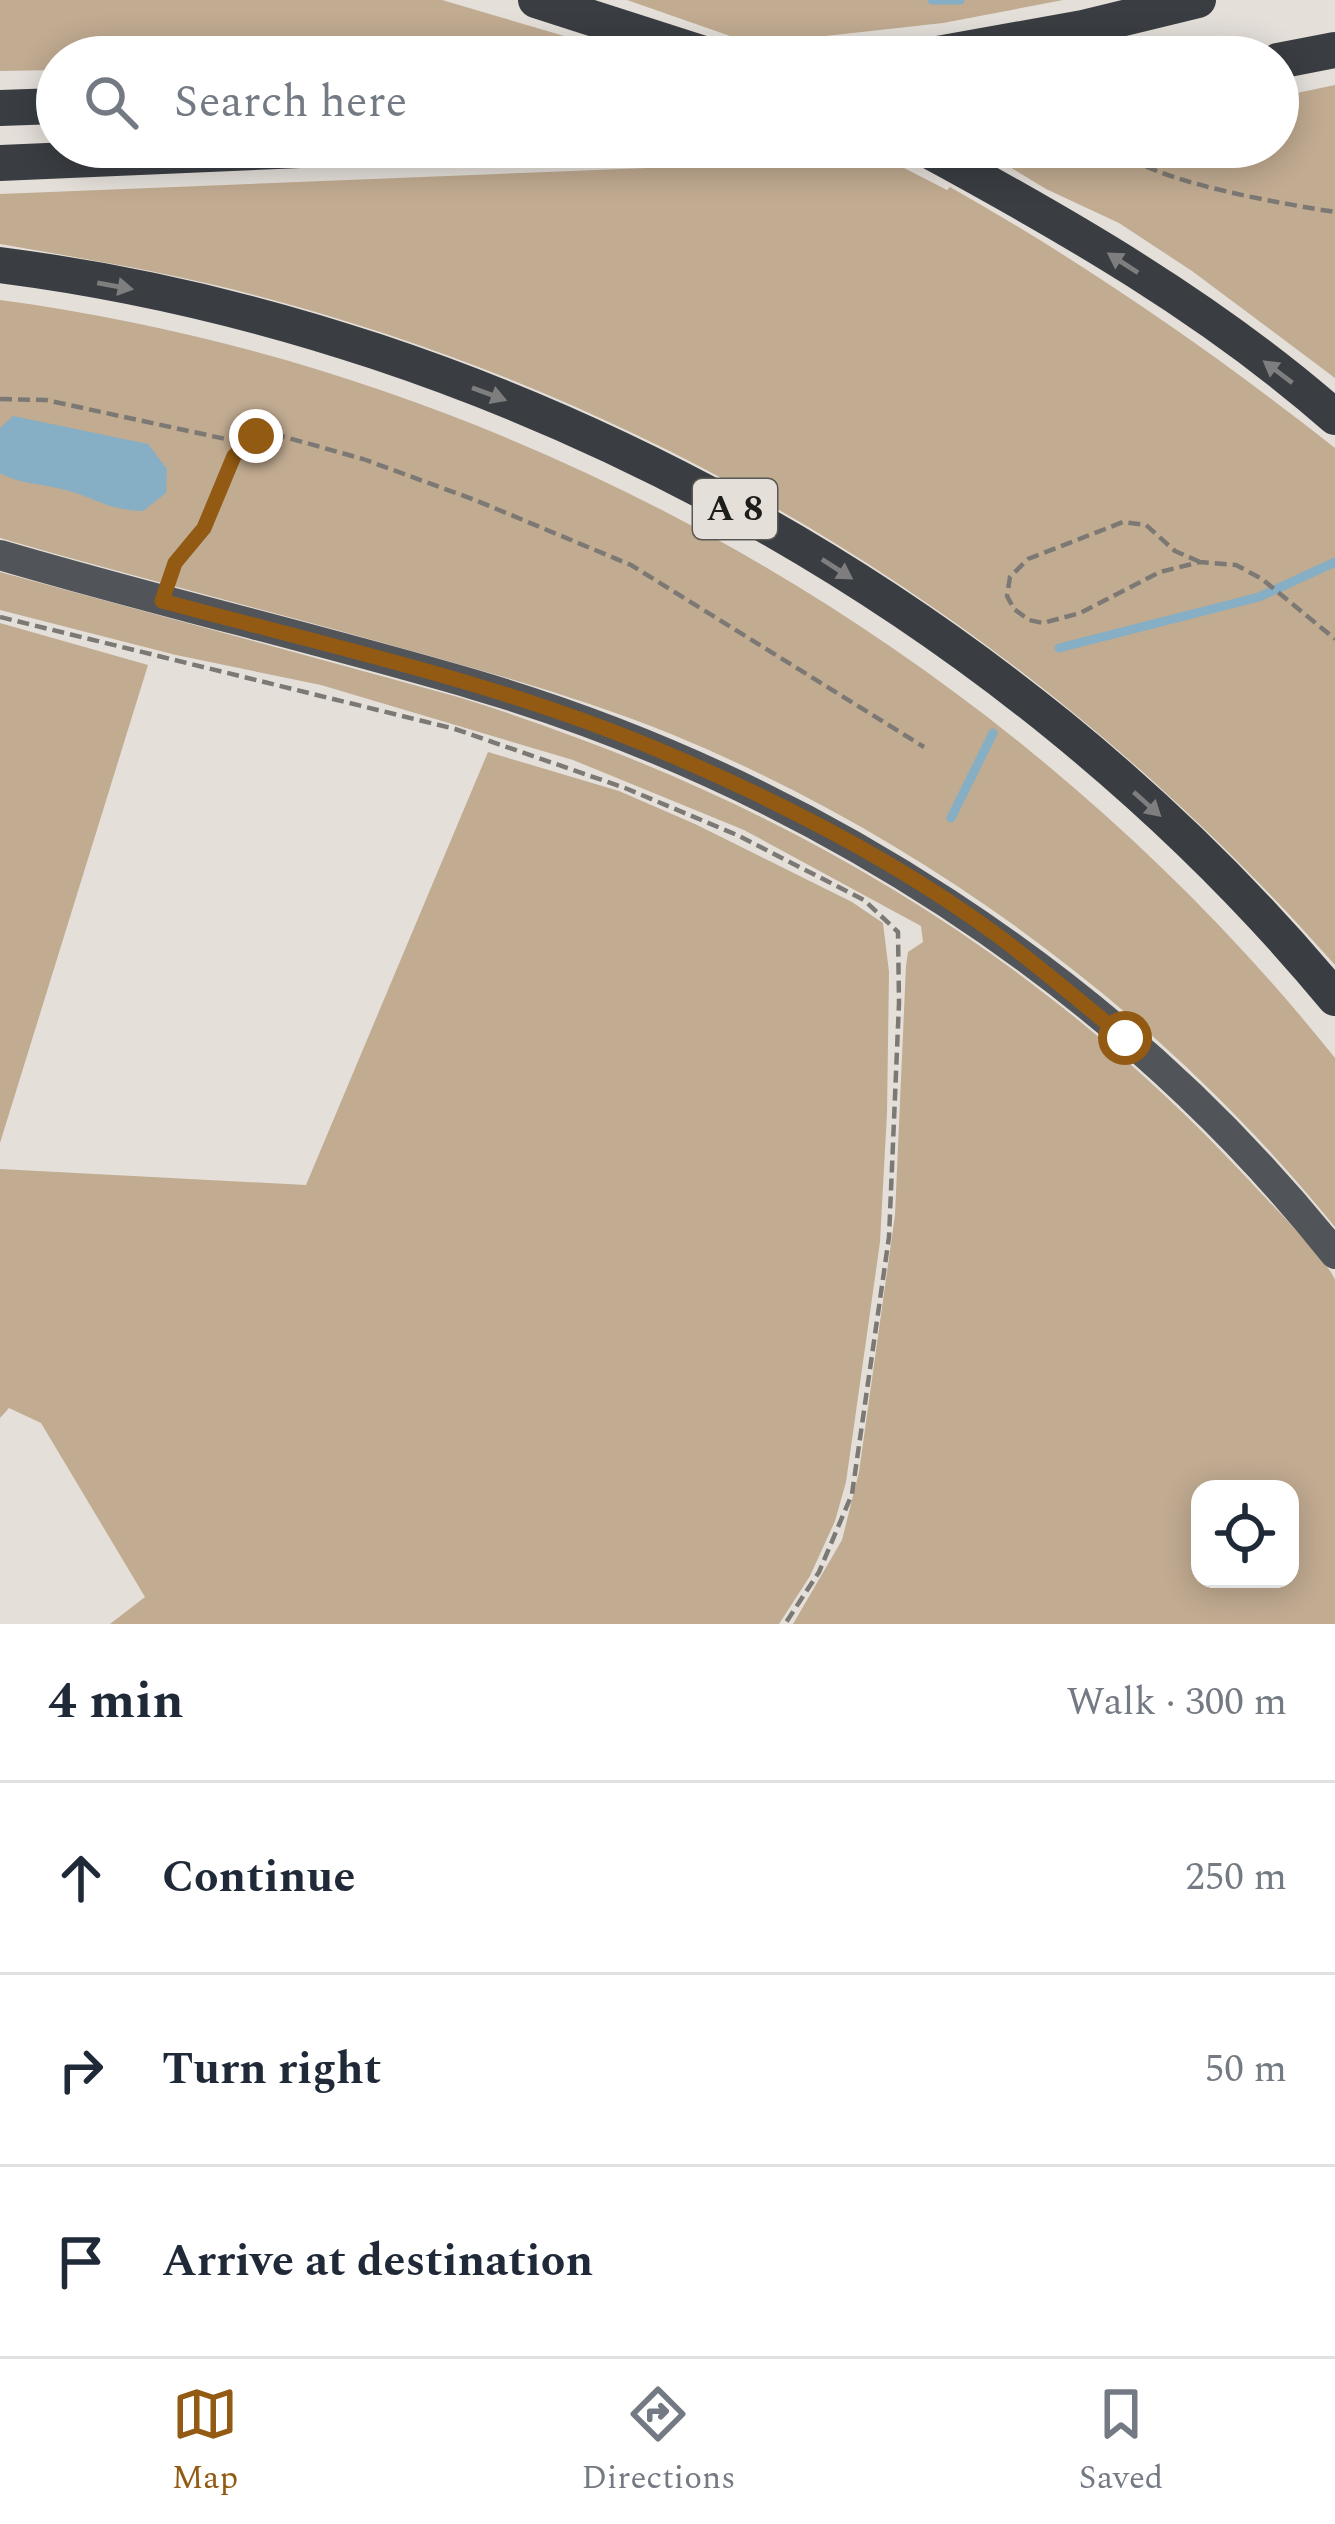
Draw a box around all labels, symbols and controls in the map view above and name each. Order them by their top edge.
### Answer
search box [36,36,1299,168]
text: Search here [174,68,407,137]
icon: search [78,69,144,135]
one-way arrow [1107,253,1140,275]
one-way arrow [97,277,135,296]
one-way arrow [1262,361,1294,385]
one-way arrow [472,386,508,404]
route end [229,409,283,463]
road number: A 8 [693,479,777,539]
one-way arrow [821,557,854,579]
one-way arrow [1133,790,1162,817]
route start [1098,1011,1152,1065]
map controls [1191,1480,1299,1588]
button: locate [1191,1480,1299,1588]
text: 4 min [48,1663,184,1741]
text: Walk · 300 m [1066,1673,1287,1732]
text: Continue [162,1843,355,1912]
icon: ahead [48,1845,114,1911]
text: 250 m [1185,1848,1287,1907]
text: Turn right [162,2035,381,2104]
icon: right [48,2037,114,2103]
text: 50 m [1205,2040,1287,2099]
text: Arrive at destination [162,2227,593,2296]
icon: arrive [48,2229,114,2295]
tab: Map [172,2381,238,2503]
tab: Directions [581,2381,735,2503]
tab: Saved [1079,2381,1163,2503]

